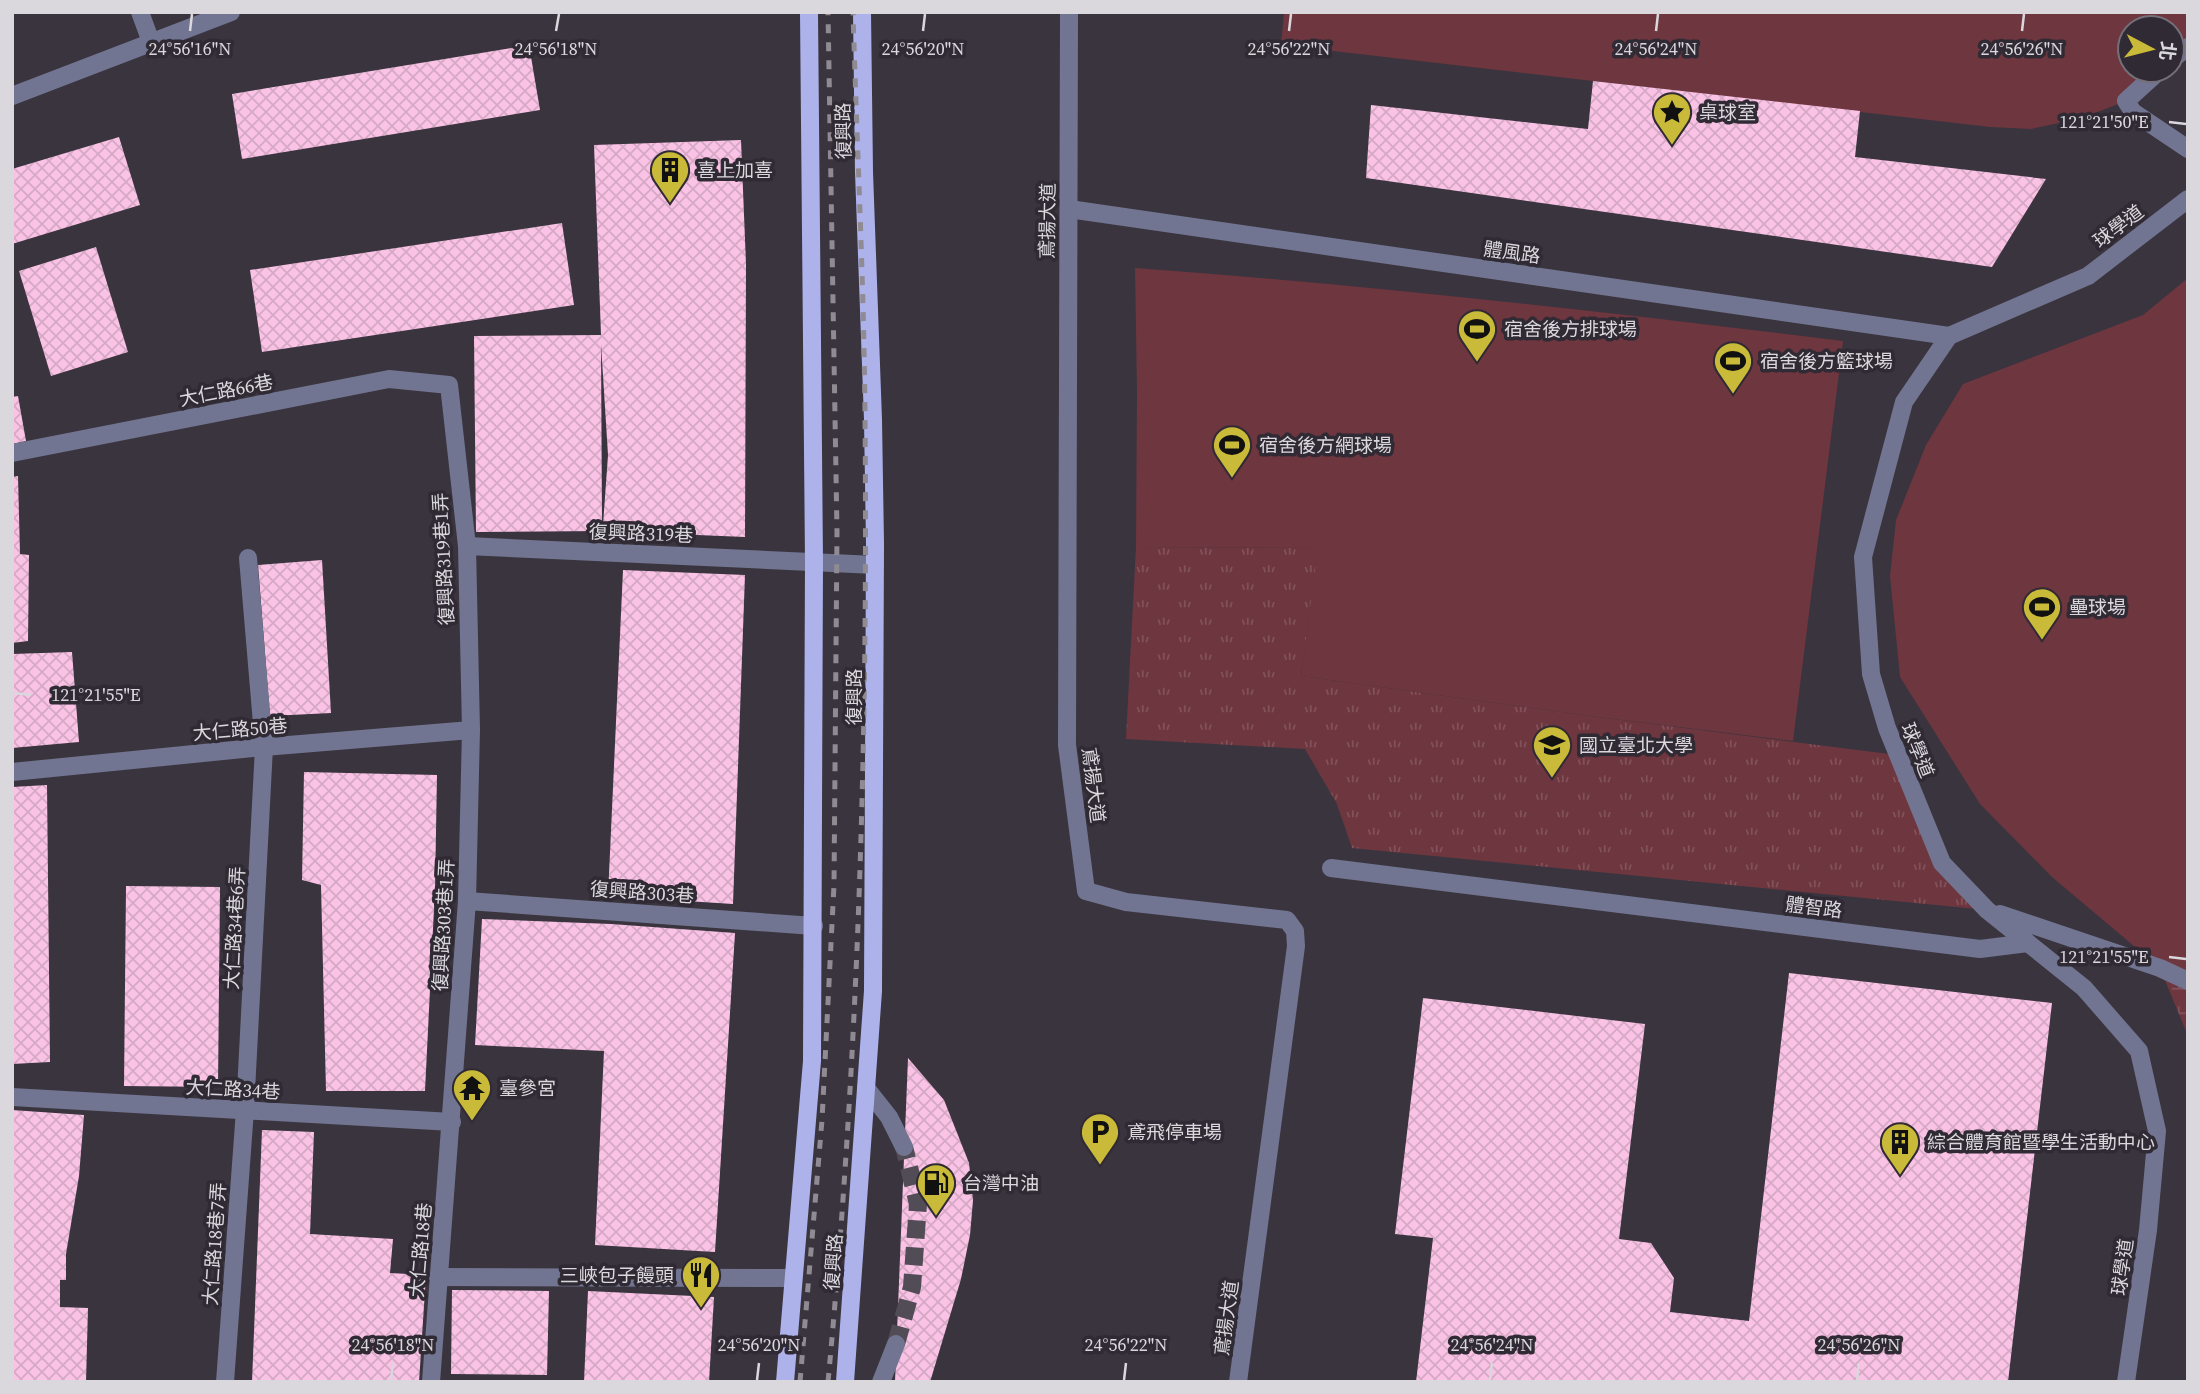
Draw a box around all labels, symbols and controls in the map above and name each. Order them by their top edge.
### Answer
north arrow [2116,14,2186,84]
text: 24°56'16"N [149,36,231,61]
text: 24°56'18"N [515,36,597,61]
text: 24°56'20"N [882,36,964,61]
text: 24°56'22"N [1248,36,1330,61]
text: 24°56'24"N [1615,36,1697,61]
text: 24°56'26"N [1981,36,2063,61]
text: 北 [2154,40,2182,62]
place icon: 桌球室 [1651,91,1693,146]
place label: 桌球室 [1699,99,1756,125]
street label: 復興路 [830,102,856,160]
text: 121°21'50"E [2059,109,2149,134]
building icon: 喜上加喜 [649,149,691,204]
place label: 喜上加喜 [697,157,773,183]
street label: 鳶揚大道 [1033,183,1061,259]
street label: 球學道 [2087,198,2149,254]
street label: 體風路 [1482,235,1542,269]
sports icon: 宿舍後方排球場 [1456,308,1498,363]
place label: 宿舍後方排球場 [1504,316,1637,342]
sports icon: 宿舍後方籃球場 [1712,340,1754,395]
place label: 宿舍後方籃球場 [1760,348,1893,374]
street label: 大仁路66巷 [177,368,275,412]
sports icon: 宿舍後方網球場 [1211,424,1253,479]
place label: 宿舍後方網球場 [1259,432,1392,458]
street label: 復興路319巷1弄 [427,492,459,626]
street label: 復興路319巷 [588,518,694,548]
sports icon: 壘球場 [2021,586,2063,641]
place label: 壘球場 [2069,594,2126,620]
street label: 復興路 [841,668,867,726]
text: 121°21'55"E [51,682,141,707]
street label: 大仁路50巷 [192,712,288,746]
street label: 球學道 [1895,719,1941,781]
school or university icon: 國立臺北大學 [1531,724,1573,779]
place label: 國立臺北大學 [1579,732,1693,758]
street label: 鳶揚大道 [1076,746,1112,824]
street label: 復興路303巷1弄 [427,858,459,992]
street label: 大仁路34巷6弄 [218,866,250,990]
street label: 復興路303巷 [589,875,695,909]
street label: 體智路 [1784,891,1844,923]
text: 121°21'55"E [2059,944,2149,969]
temple icon: 臺參宮 [451,1067,493,1122]
street label: 大仁路34巷 [185,1074,281,1104]
place label: 臺參宮 [499,1075,556,1101]
parking icon: 鳶飛停車場 [1079,1111,1121,1166]
place label: 鳶飛停車場 [1127,1119,1222,1145]
building icon: 綜合體育館暨學生活動中心 [1879,1121,1921,1176]
place label: 綜合體育館暨學生活動中心 [1927,1129,2155,1155]
fuel station icon: 台灣中油 [915,1162,957,1217]
place label: 台灣中油 [963,1170,1039,1196]
street label: 大仁路18巷7弄 [197,1181,231,1307]
street label: 大仁路18巷 [403,1202,437,1298]
street label: 復興路 [818,1233,848,1291]
street label: 球學道 [2105,1237,2139,1297]
restaurant icon: 三峽包子饅頭 [680,1254,722,1309]
place label: 三峽包子饅頭 [560,1262,674,1288]
street label: 鳶揚大道 [1208,1279,1244,1357]
text: 24°56'18"N [352,1332,434,1357]
text: 24°56'20"N [718,1332,800,1357]
text: 24°56'22"N [1085,1332,1167,1357]
text: 24°56'24"N [1451,1332,1533,1357]
text: 24°56'26"N [1818,1332,1900,1357]

